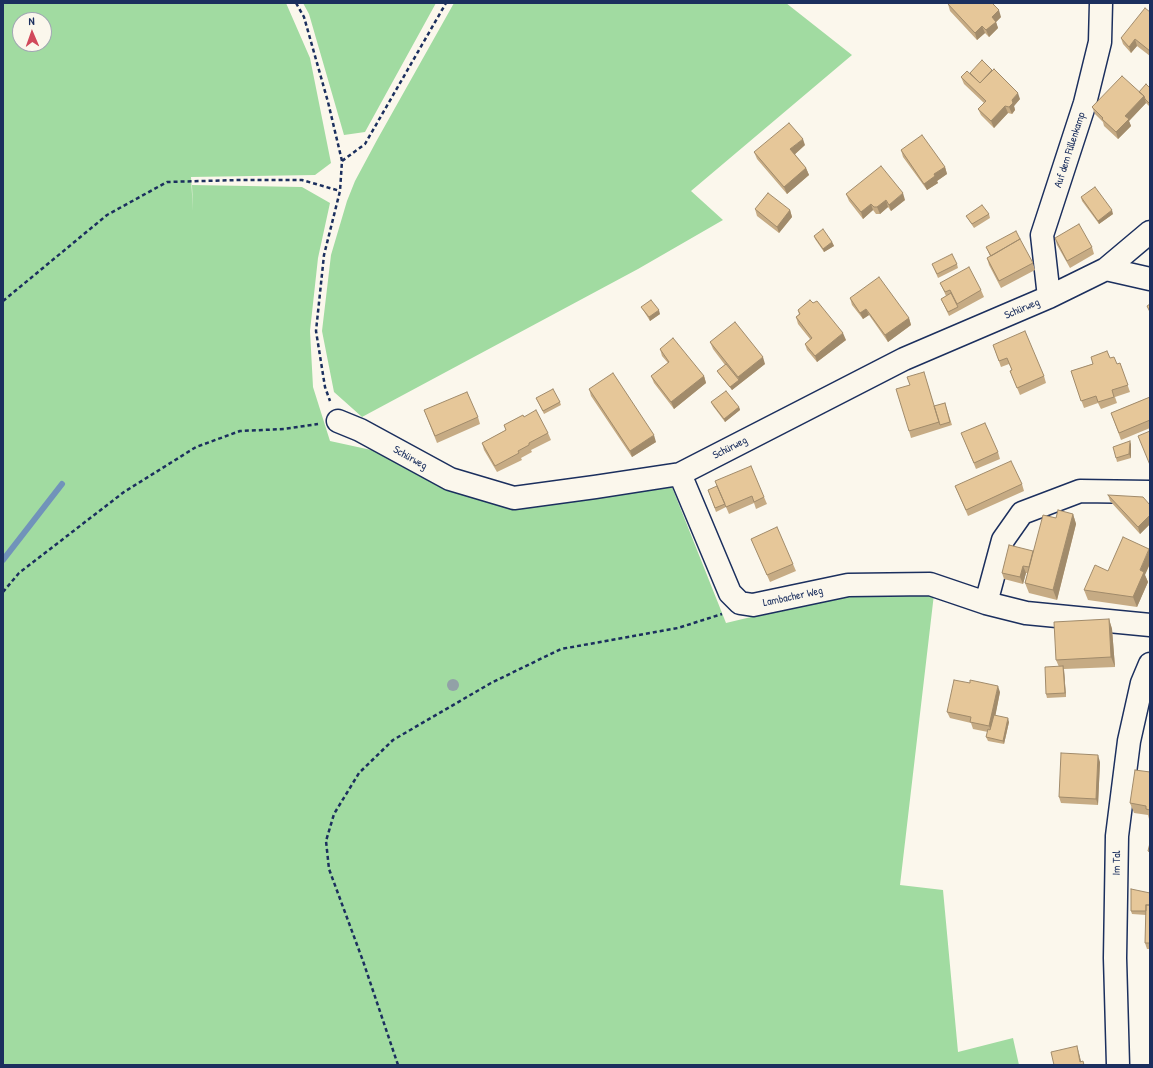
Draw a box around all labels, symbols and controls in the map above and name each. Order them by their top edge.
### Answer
north arrow [12,12,52,52]
text: N [28,14,35,28]
street label: Auf dem Füllenkamp [1052,111,1088,189]
street label: Schürweg [1002,296,1042,322]
street label: Schürweg [711,434,749,462]
street label: Schürweg [391,443,429,473]
street label: Lambacher Weg [762,584,824,610]
street label: Im Tal [1110,850,1124,876]

